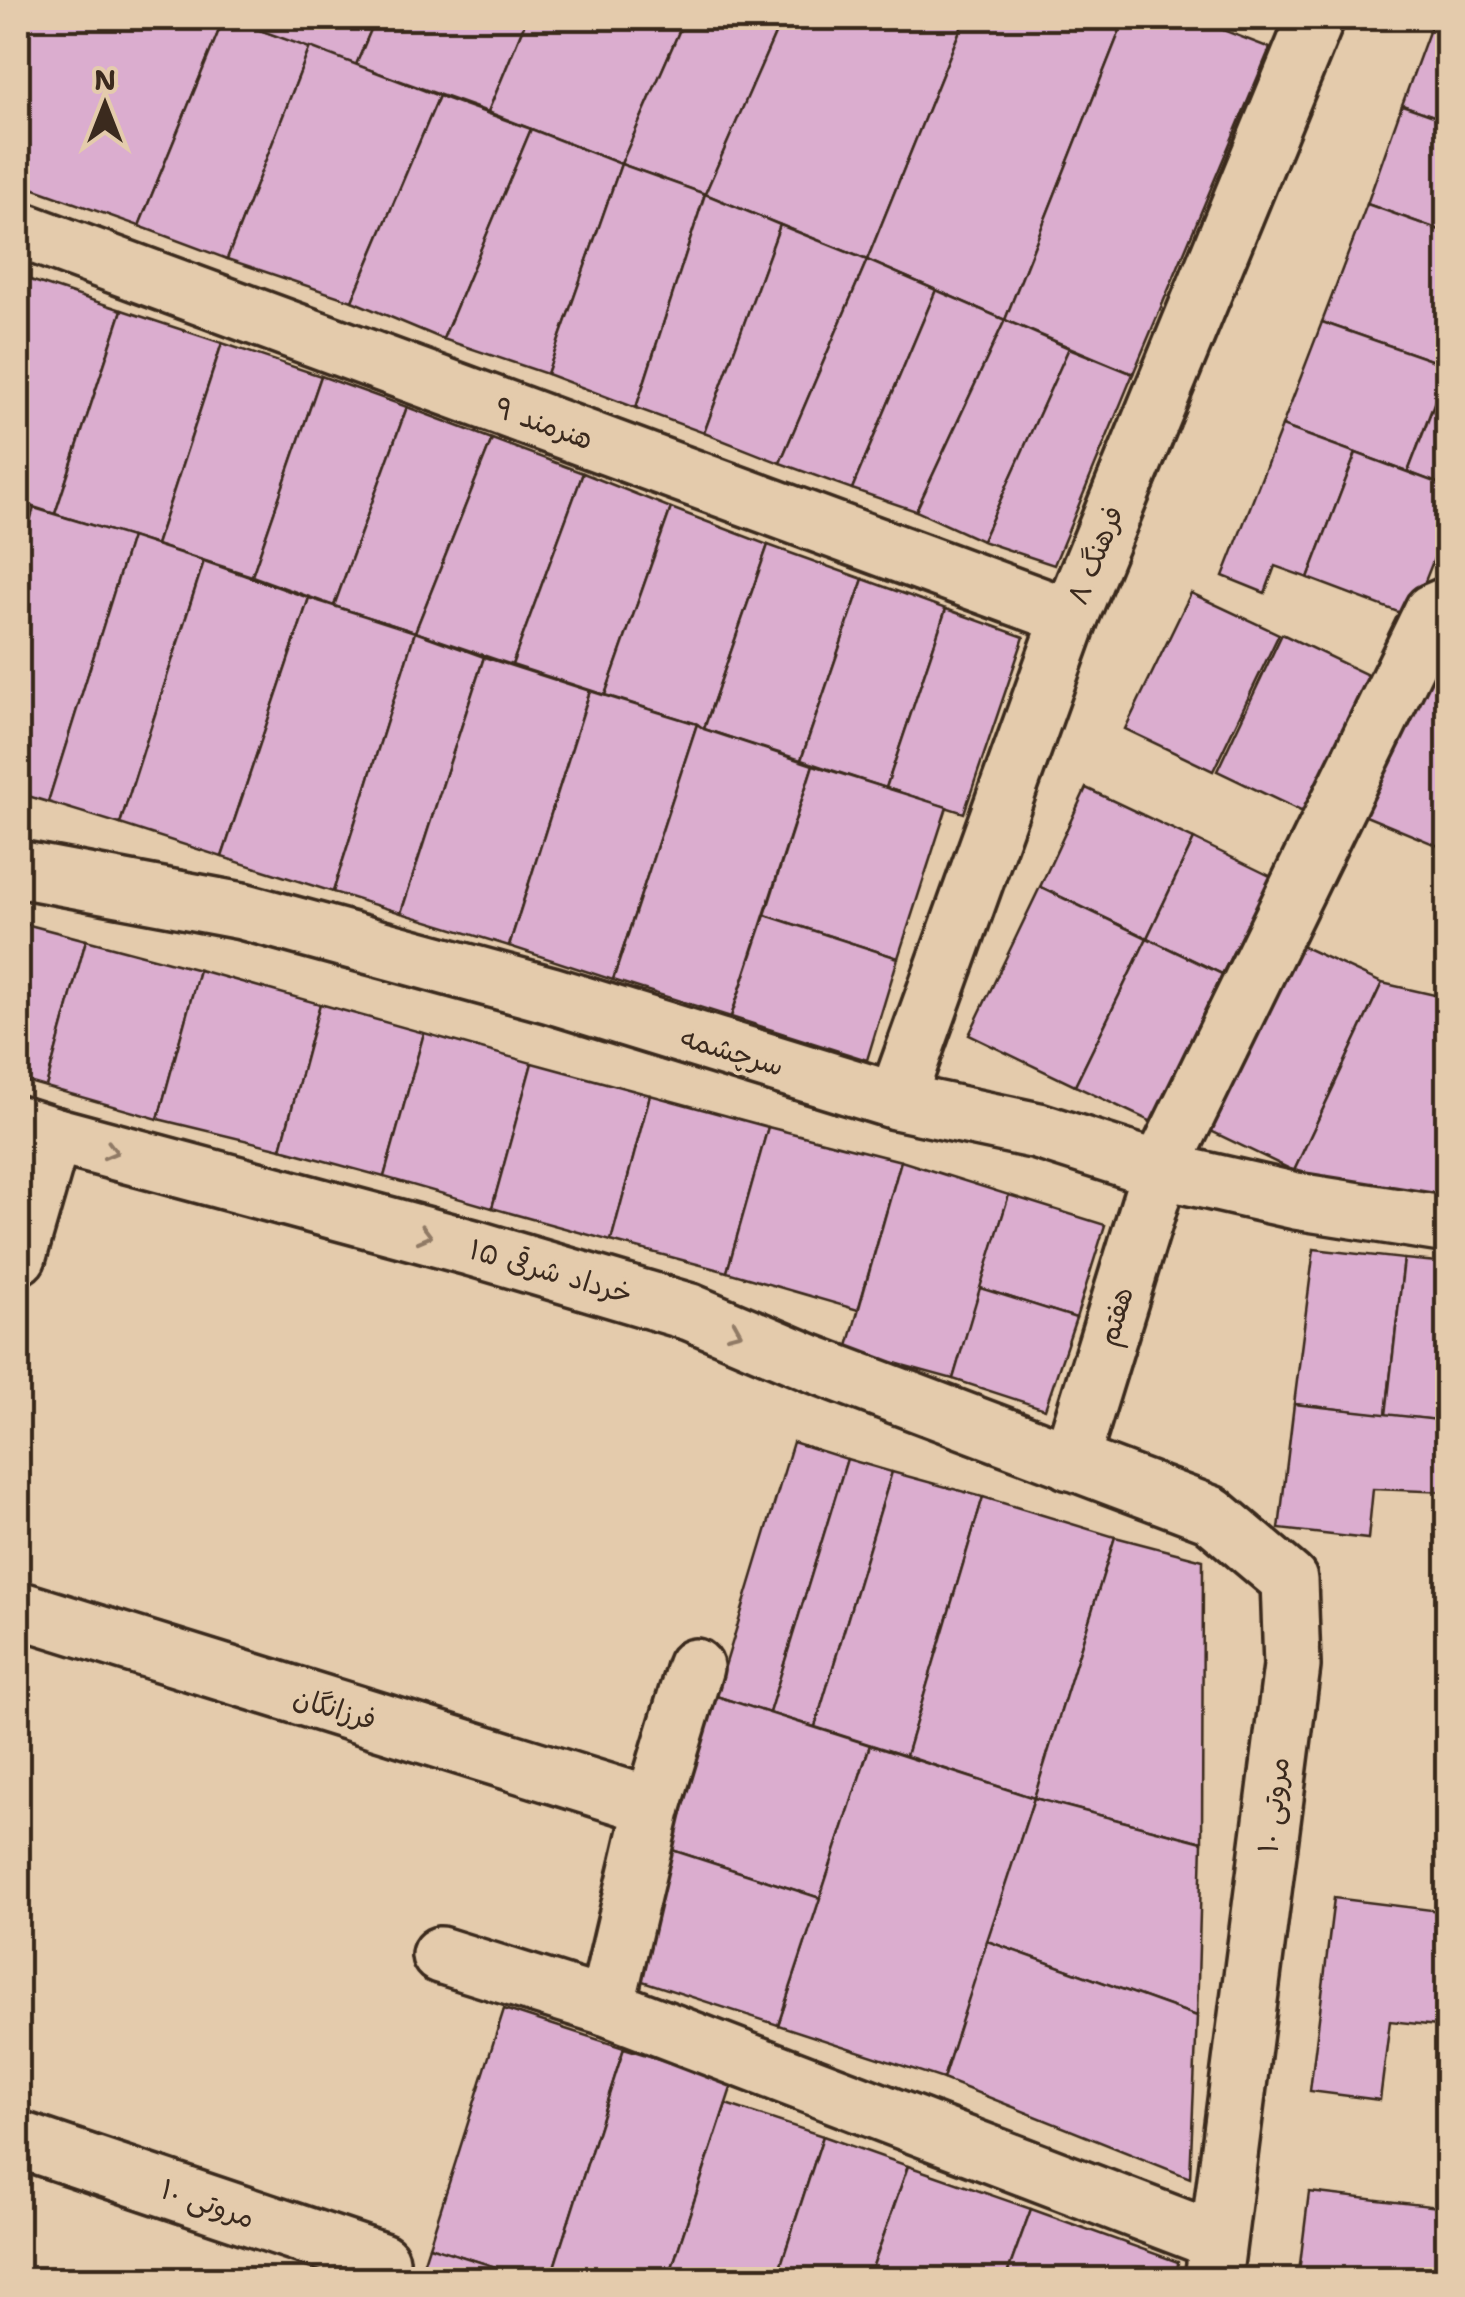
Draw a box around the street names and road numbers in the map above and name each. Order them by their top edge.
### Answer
street label: هنرمند ۹ [490,388,598,458]
street label: فرهنگ ۸ [1058,500,1132,610]
street label: سرچشمه [675,1017,789,1085]
street label: ۱۵ خرداد شرقی [465,1230,637,1312]
street label: هفتم [1088,1282,1145,1351]
street label: فرزانگان [289,1677,381,1739]
street label: مروتی ۱۰ [1248,1755,1298,1855]
street label: مروتی ۱۰ [156,2169,260,2237]

